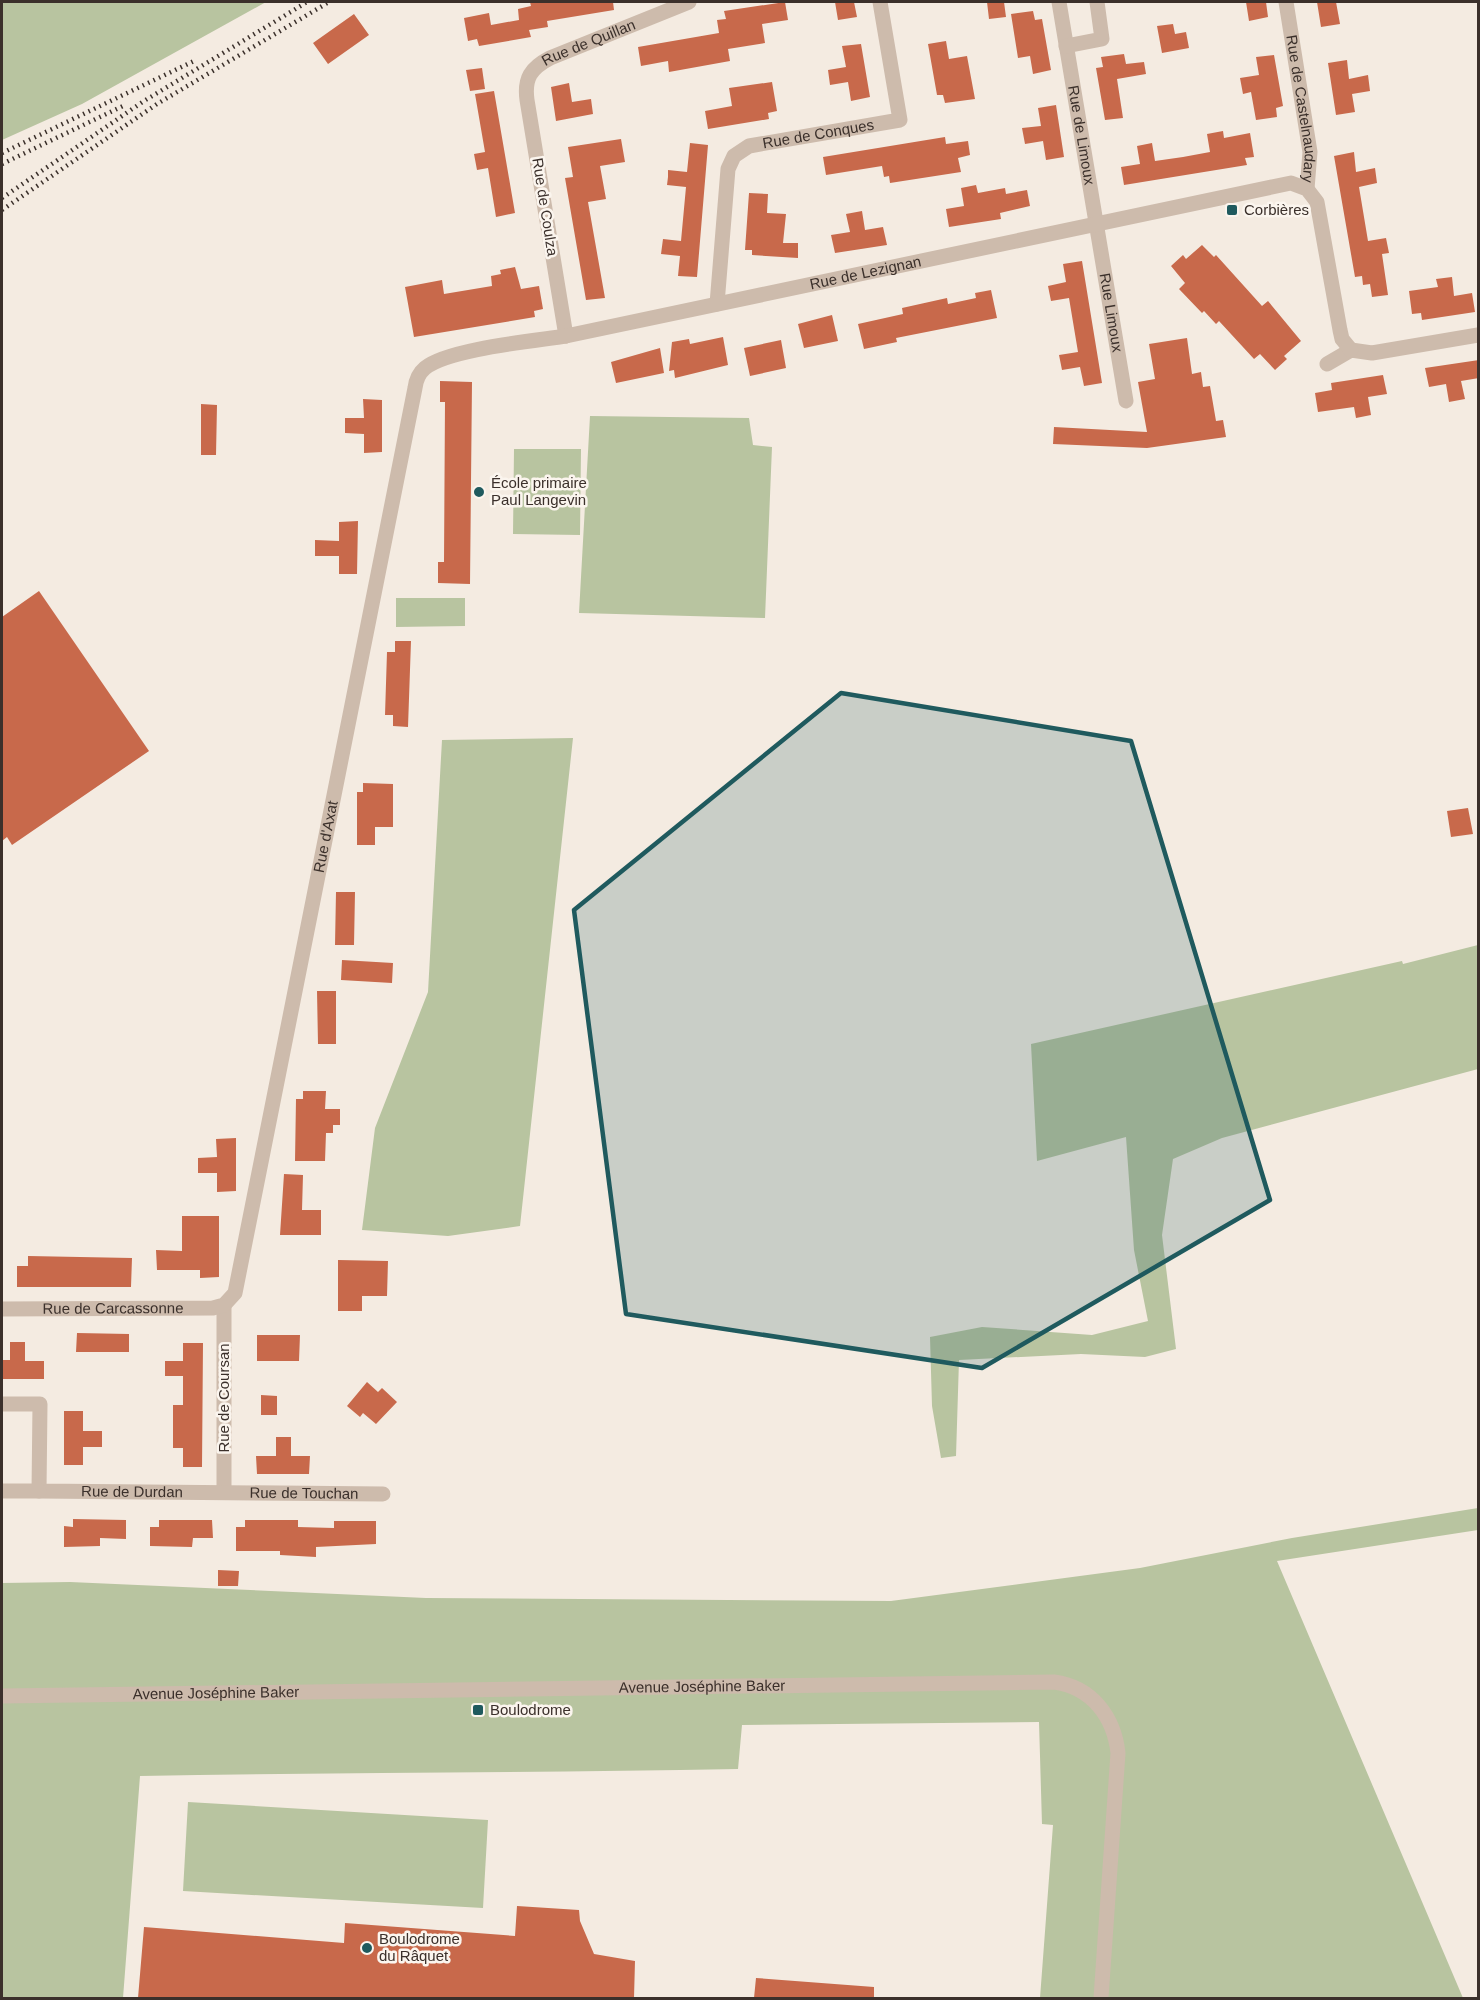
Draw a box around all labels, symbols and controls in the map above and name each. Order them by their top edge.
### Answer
street label: Rue de Quillan [538,16,638,69]
street label: Rue de Castelnaudary [1283,33,1319,184]
street label: Rue de Limoux [1065,84,1099,187]
street label: Rue de Conques [761,116,875,152]
street label: Rue de Coulza [529,157,562,258]
place label: Corbières [1244,201,1309,218]
marker: Corbières [1225,203,1239,217]
street label: Rue de Lezignan [808,252,923,292]
street label: Rue Limoux [1097,272,1127,354]
place label: École primaire Paul Langevin [491,474,587,508]
marker: École primaire Paul Langevin [472,485,486,499]
street label: Rue d'Axat [310,798,341,874]
street label: Rue de Carcassonne [42,1299,184,1317]
street label: Rue de Coursan [215,1343,232,1453]
street label: Rue de Durdan [81,1482,183,1500]
street label: Rue de Touchan [249,1484,359,1502]
street label: Avenue Joséphine Baker [619,1677,785,1696]
street label: Avenue Joséphine Baker [133,1683,299,1702]
place label: Boulodrome [490,1701,571,1718]
marker: Boulodrome [471,1703,485,1717]
place label: Boulodrome du Râquet [379,1930,460,1964]
marker: Boulodrome du Râquet [360,1941,374,1955]

